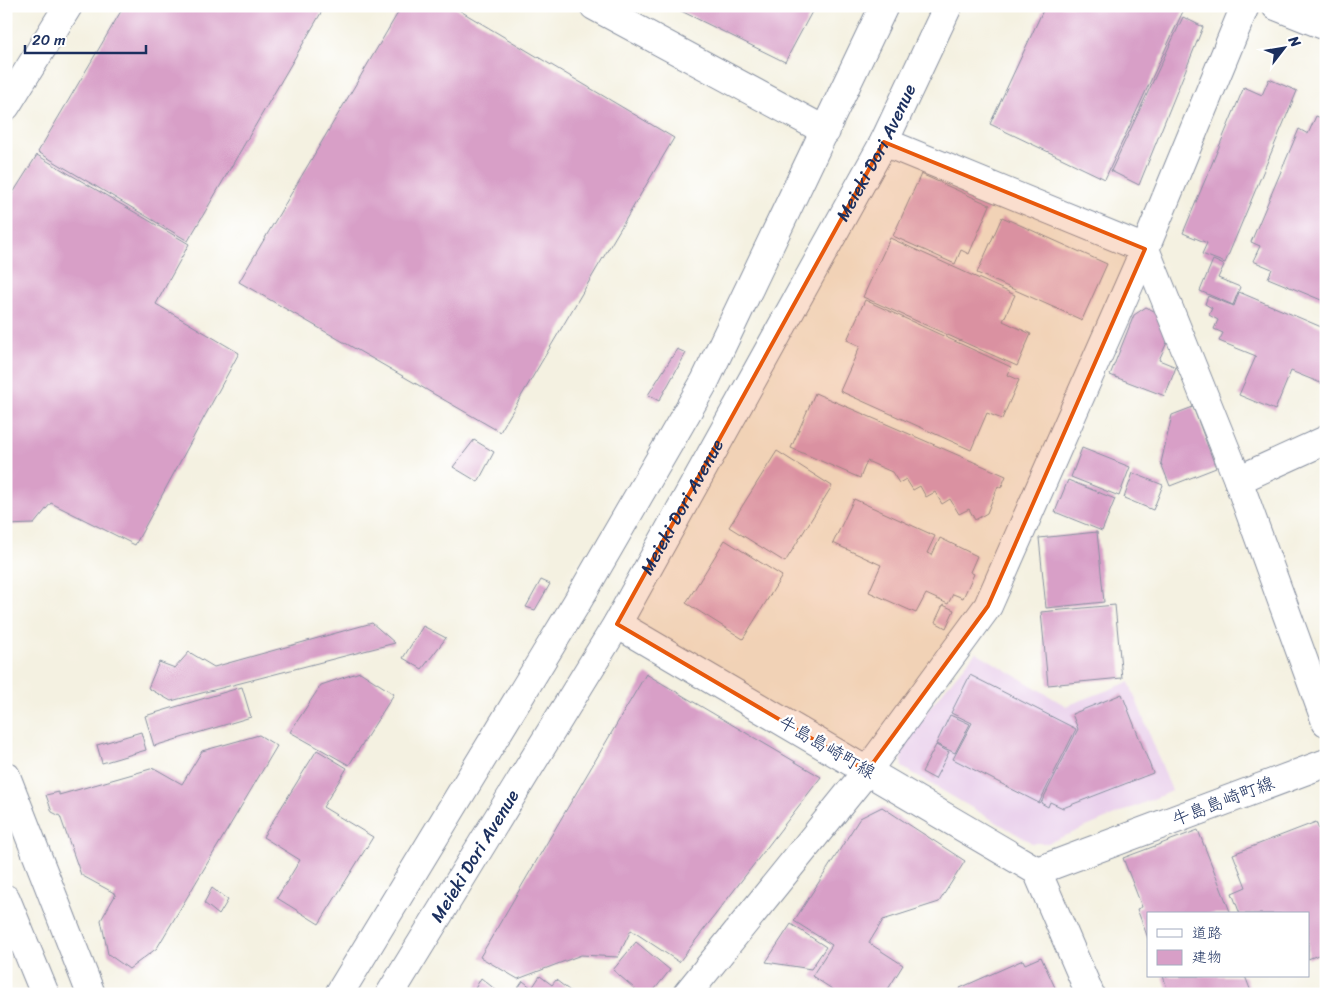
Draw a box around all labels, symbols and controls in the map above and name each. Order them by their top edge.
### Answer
scale bar [25,22,146,54]
north arrow [1260,22,1310,72]
text: 20 m [32,27,66,53]
text: N [1281,30,1308,52]
street label: Meieki Dori Avenue [827,78,925,227]
street label: Meieki Dori Avenue [631,433,733,581]
street label: 牛島島崎町線 [772,706,882,788]
street label: 牛島島崎町線 [1167,767,1279,835]
street label: Meieki Dori Avenue [422,783,528,929]
legend [1147,912,1310,978]
text: 道路 [1192,920,1222,946]
text: 建物 [1192,944,1222,970]

